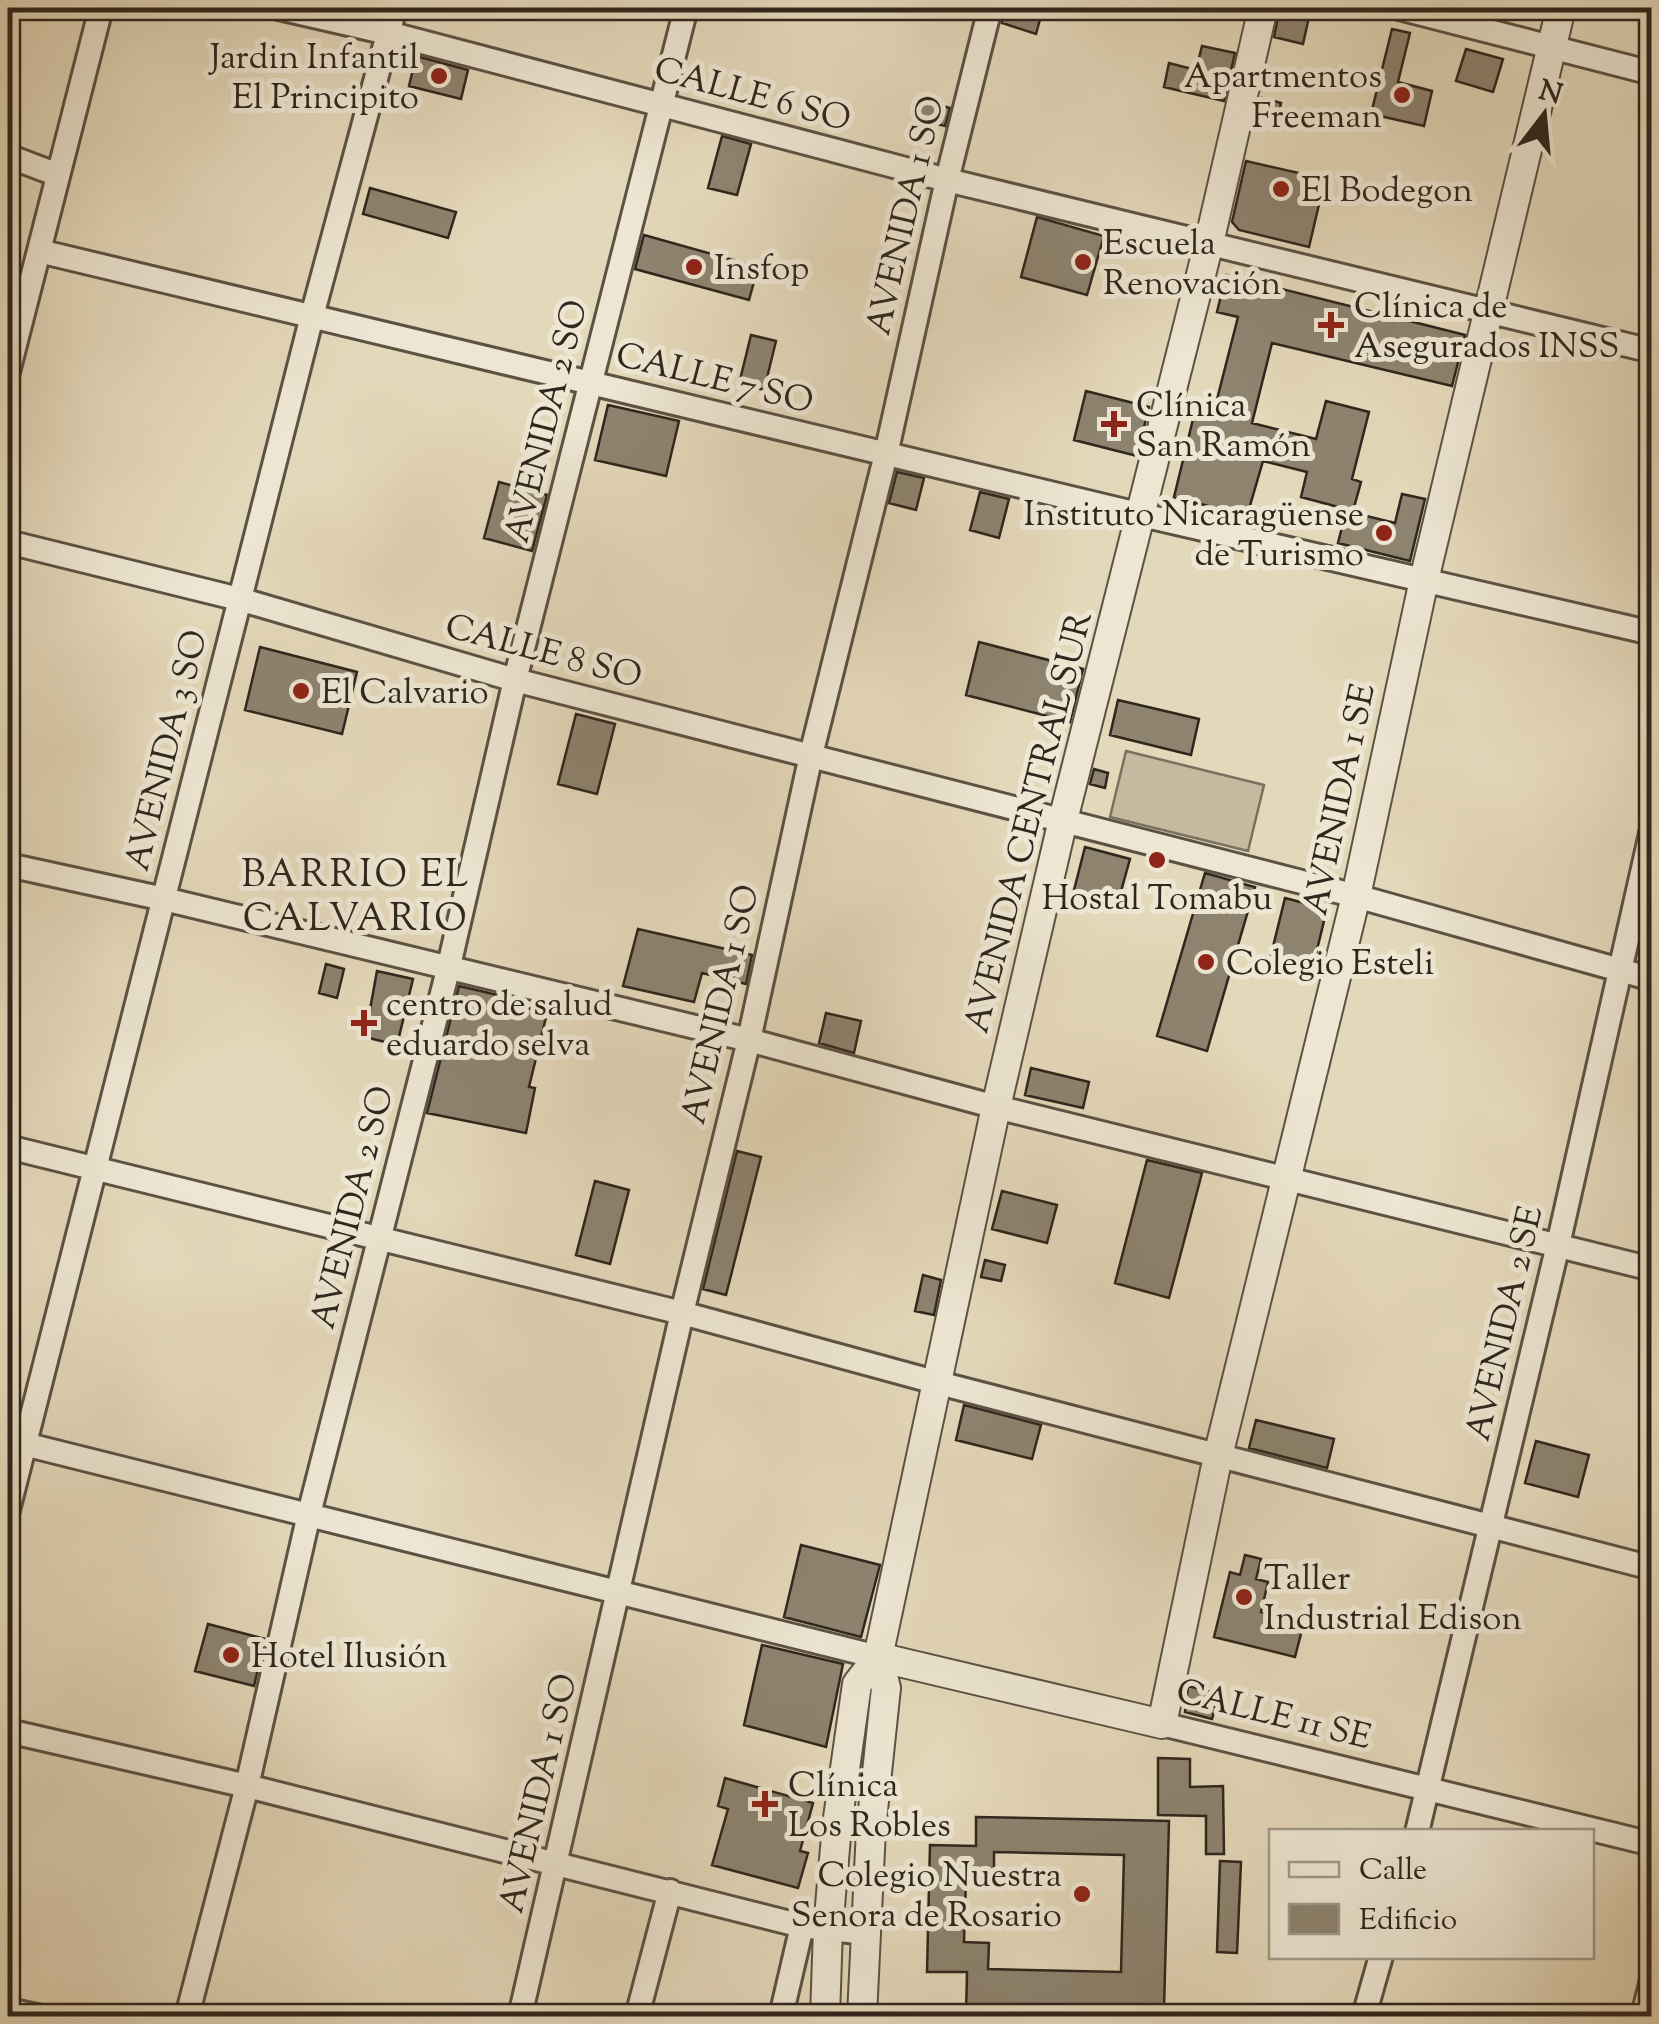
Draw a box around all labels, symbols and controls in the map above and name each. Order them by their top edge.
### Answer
place label: Jardin Infantil El Principito [208,34,419,125]
street label: CALLE 6 SO [648,46,856,147]
place label: Apartmentos Freeman [1184,53,1382,144]
marker: Jardin Infantil El Principito [428,65,450,87]
north arrow [1494,65,1594,165]
text: N [1534,72,1566,116]
marker: Apartmentos Freeman [1391,84,1413,106]
street label: AVENIDA 1 SO [855,91,960,341]
place label: El Bodegon [1301,167,1473,218]
marker: El Bodegon [1270,178,1292,200]
place label: Escuela Renovación [1103,220,1281,311]
place label: Insfop [714,245,810,296]
marker: Escuela Renovación [1072,251,1094,273]
marker: Insfop [683,256,705,278]
place label: Clínica de Asegurados INSS [1354,283,1619,374]
street label: AVENIDA 2 SO [494,295,603,549]
marker: Clínica de Asegurados INSS [1318,312,1344,338]
street label: CALLE 7 SO [610,331,818,430]
place label: Clínica San Ramón [1136,382,1311,473]
marker: Clínica San Ramón [1101,411,1127,437]
place label: Instituto Nicaragüense de Turismo [1024,491,1364,582]
marker: Instituto Nicaragüense de Turismo [1373,522,1395,544]
street label: CALLE 8 SO [439,603,647,704]
street label: AVENIDA CENTRAL SUR [953,607,1107,1039]
street label: AVENIDA 3 SO [114,625,223,877]
place label: El Calvario [321,669,489,720]
street label: AVENIDA 1 SE [1292,679,1391,920]
marker: El Calvario [290,680,312,702]
marker: Hostal Tomabu [1146,849,1168,871]
district label: BARRIO EL CALVARIO [241,850,471,948]
place label: Hostal Tomabu [1042,875,1272,926]
street label: AVENIDA 1 SO [670,880,775,1130]
place label: Colegio Esteli [1226,940,1434,991]
marker: Colegio Esteli [1195,951,1217,973]
place label: centro de salud eduardo selva [386,981,613,1072]
marker: centro de salud eduardo selva [351,1010,377,1036]
street label: AVENIDA 2 SO [300,1081,409,1335]
street label: AVENIDA 2 SE [1455,1201,1558,1446]
place label: Taller Industrial Edison [1264,1555,1522,1646]
marker: Taller Industrial Edison [1233,1586,1255,1608]
place label: Hotel Ilusión [251,1633,447,1684]
marker: Hotel Ilusión [220,1644,242,1666]
street label: CALLE 11 SE [1170,1668,1376,1765]
street label: AVENIDA 1 SO [488,1669,593,1919]
place label: Clínica Los Robles [788,1762,951,1853]
marker: Clínica Los Robles [752,1791,778,1817]
legend [1269,1829,1594,1959]
text: Calle [1359,1850,1427,1893]
place label: Colegio Nuestra Senora de Rosario [791,1852,1062,1943]
marker: Colegio Nuestra Senora de Rosario [1071,1883,1093,1905]
text: Edificio [1359,1900,1457,1943]

